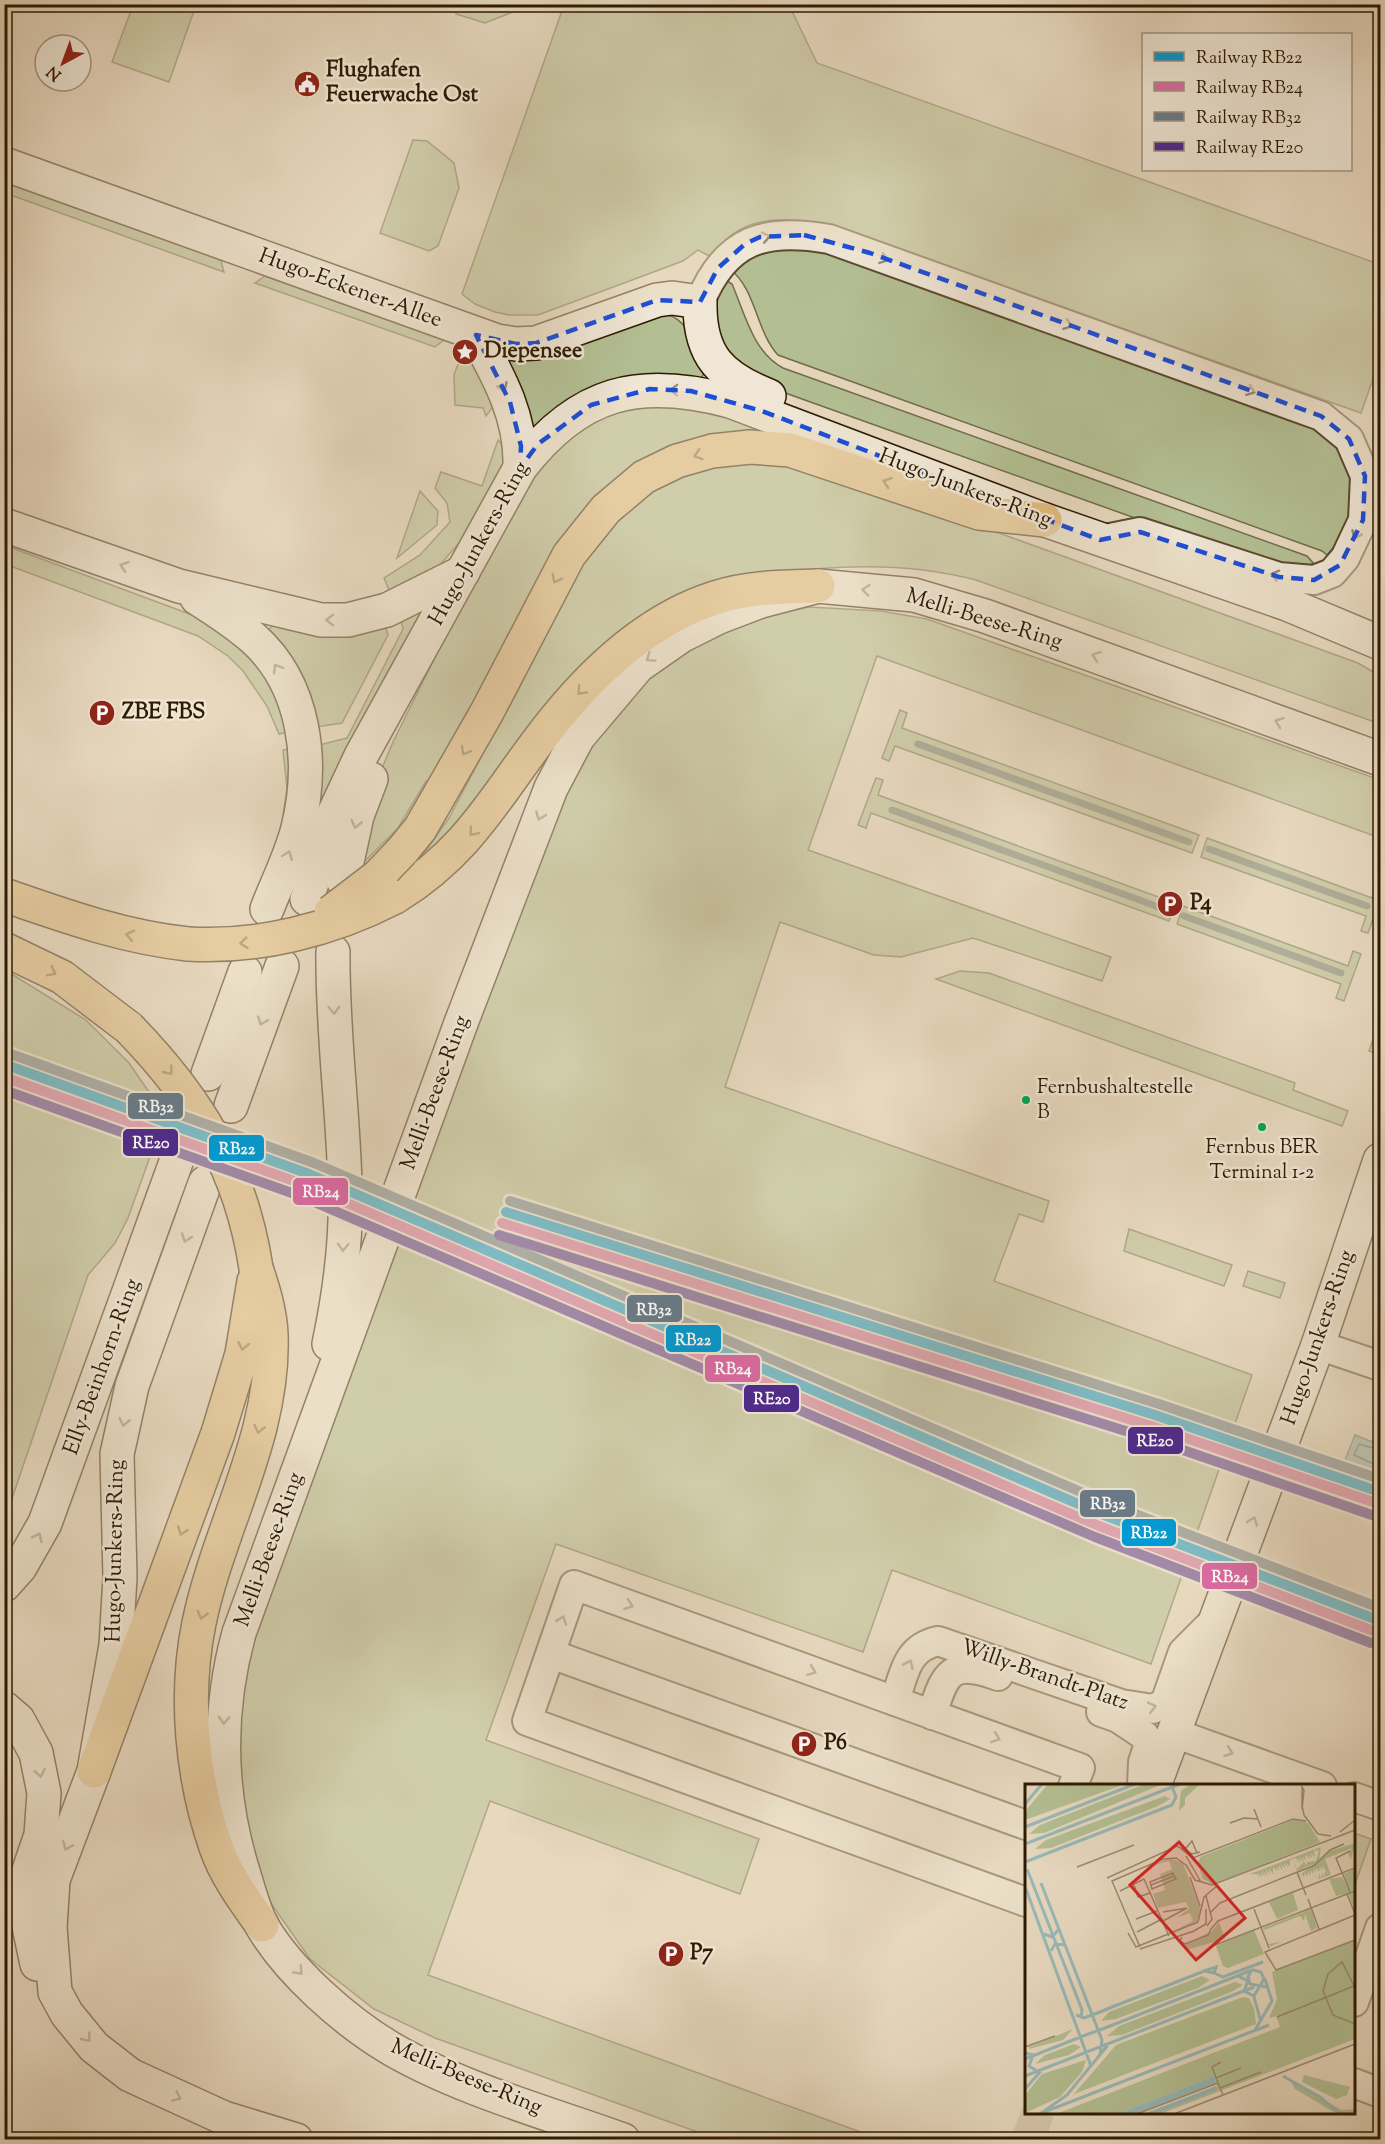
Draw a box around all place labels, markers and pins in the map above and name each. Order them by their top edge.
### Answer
place label: Flughafen Feuerwache Ost [326,55,478,112]
public building icon: Flughafen Feuerwache Ost [292,69,322,99]
place label: Diepensee [484,336,582,368]
place icon: Diepensee [450,337,480,367]
place label: ZBE FBS [122,697,205,729]
parking icon: ZBE FBS [87,698,117,728]
place label: P4 [1190,888,1211,920]
parking icon: P4 [1155,889,1185,919]
place label: Fernbushaltestelle B [1037,1074,1193,1128]
marker: Fernbushaltestelle B [1020,1094,1032,1106]
marker: Fernbus BER Terminal 1-2 [1256,1121,1268,1133]
place label: Fernbus BER Terminal 1-2 [1206,1134,1319,1188]
place label: P6 [824,1728,847,1760]
parking icon: P6 [789,1729,819,1759]
place label: P7 [690,1938,714,1970]
parking icon: P7 [656,1939,686,1969]

